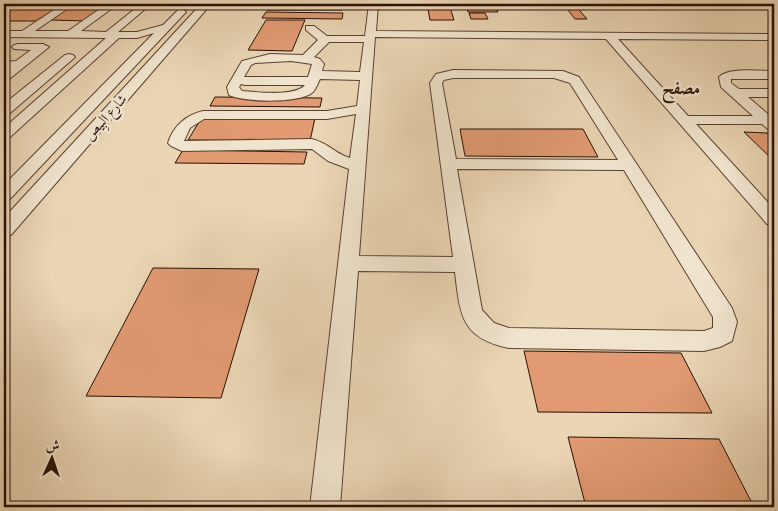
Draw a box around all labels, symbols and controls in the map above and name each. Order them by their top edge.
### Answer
district label: مصفح [662,78,700,104]
street label: شارع البِيص [80,91,133,146]
north arrow [28,434,78,484]
text: ش [45,437,60,454]

